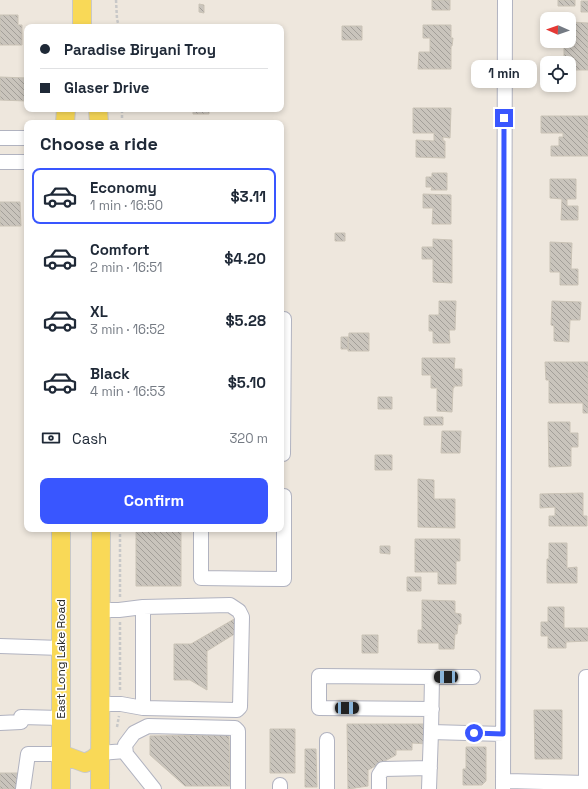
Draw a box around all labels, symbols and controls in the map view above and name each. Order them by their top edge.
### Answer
north arrow [540,12,576,48]
map controls [540,12,576,92]
text: Paradise Biryani Troy [64,40,216,59]
button: locate [540,56,576,92]
callout: 1 min [471,60,537,88]
text: 1 min [488,65,520,82]
text: Glaser Drive [64,78,149,97]
route end [495,109,513,127]
text: Choose a ride [40,132,158,155]
icon: car [42,178,78,214]
text: Economy [90,178,157,197]
text: $3.11 [231,187,266,206]
text: 1 min · 16:50 [90,197,163,214]
icon: car [42,240,78,276]
text: Comfort [90,240,150,259]
text: $4.20 [224,249,266,268]
text: 2 min · 16:51 [90,259,162,276]
icon: car [42,302,78,338]
text: XL [90,302,108,321]
text: $5.28 [226,311,266,330]
text: 3 min · 16:52 [90,321,165,338]
icon: car [42,364,78,400]
text: Black [90,364,130,383]
text: $5.10 [228,373,266,392]
text: 4 min · 16:53 [90,383,165,400]
icon: cash [40,427,62,449]
text: Cash [72,429,107,448]
text: 320 m [229,430,268,447]
button: Confirm [40,478,268,524]
street label: East Long Lake Road [53,599,69,719]
car [434,671,458,683]
car [335,702,359,714]
route start [465,724,483,742]

